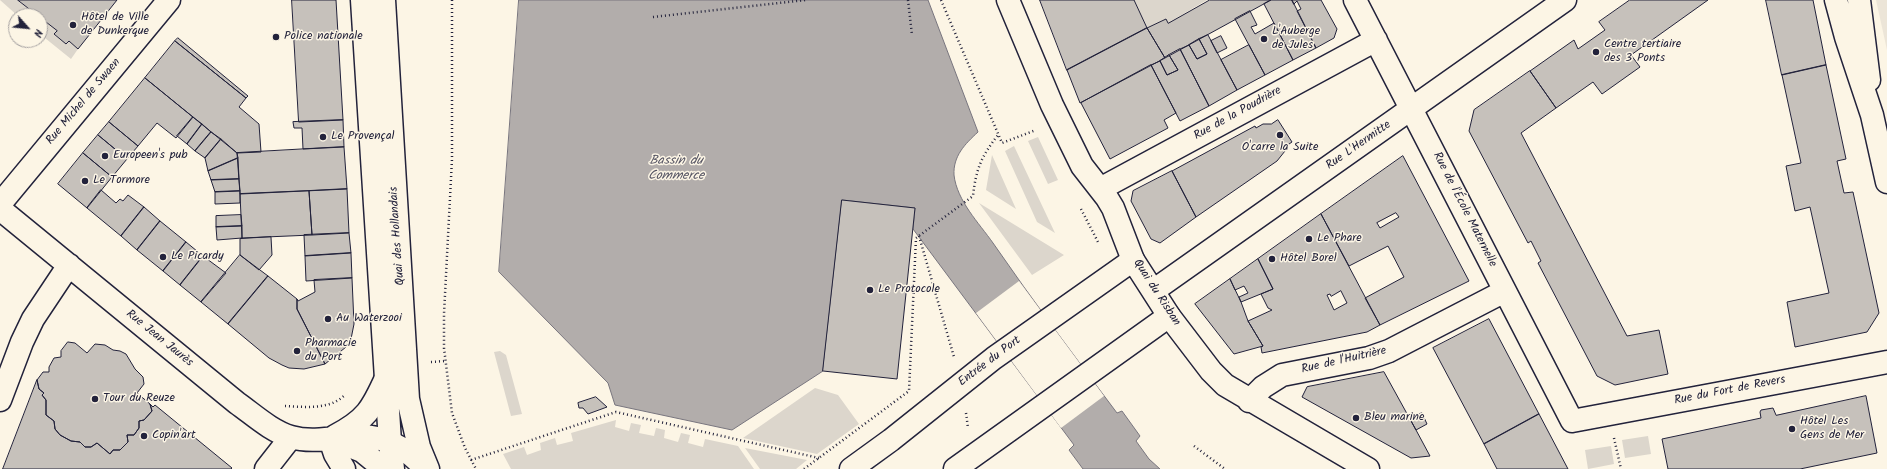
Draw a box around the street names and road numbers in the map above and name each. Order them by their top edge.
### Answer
street label: Rue Michel de Swaen [44,56,124,148]
street label: Rue de la Poudrière [1192,84,1284,144]
street label: Rue L'Hermitte [1324,118,1394,174]
street label: Rue de l'École Maternelle [1429,150,1499,270]
street label: Quai des Hollandais [387,186,409,286]
street label: Quai du Risban [1129,257,1183,329]
street label: Rue Jean Jaurès [123,308,195,370]
street label: Entrée du Port [956,334,1024,390]
street label: Rue de l'Huitrière [1300,344,1388,378]
street label: Rue du Fort de Revers [1673,373,1787,409]

